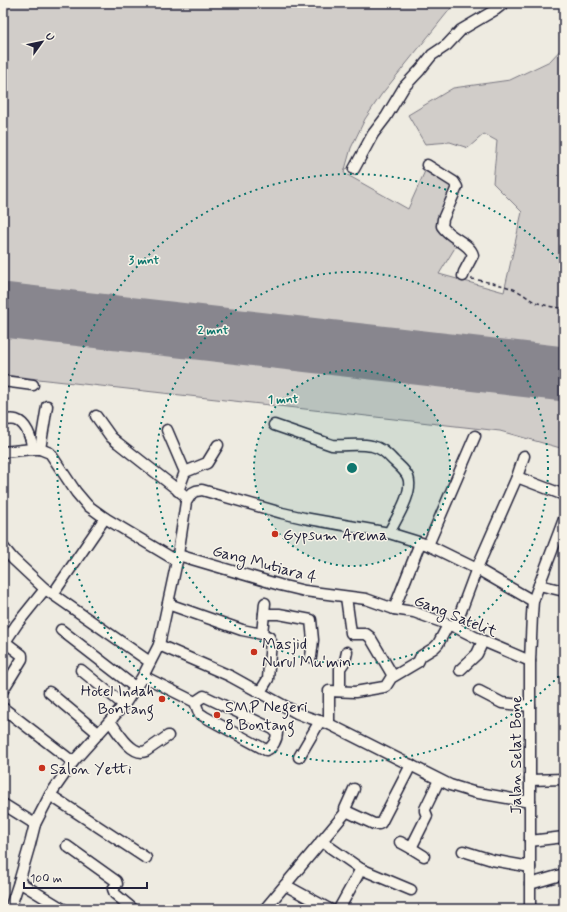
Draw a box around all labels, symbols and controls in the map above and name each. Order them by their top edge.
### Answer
north arrow [22,22,62,62]
text: U [42,30,57,44]
text: 3 mnt [129,253,160,269]
text: 2 mnt [198,323,229,339]
text: 1 mnt [268,392,299,408]
centre of rings [345,461,359,475]
place label: Gypsum Arema [283,525,387,546]
marker: Gypsum Arema [270,529,280,539]
street label: Gang Mutiara 4 [210,540,319,589]
street label: Gang Satelit [410,590,501,644]
place label: Masjid Nurul Mu'min [262,634,351,673]
marker: Masjid Nurul Mu'min [249,647,259,657]
place label: Hotel Indah Bontang [81,681,154,721]
marker: Hotel Indah Bontang [157,694,167,704]
street label: Jalan Selat Bone [506,695,527,814]
place label: SMP Negeri 8 Bontang [225,697,308,737]
marker: SMP Negeri 8 Bontang [212,710,222,720]
place label: Salon Yetti [50,759,132,780]
marker: Salon Yetti [37,763,47,773]
scale bar [24,864,147,890]
text: 100 m [30,871,62,887]

